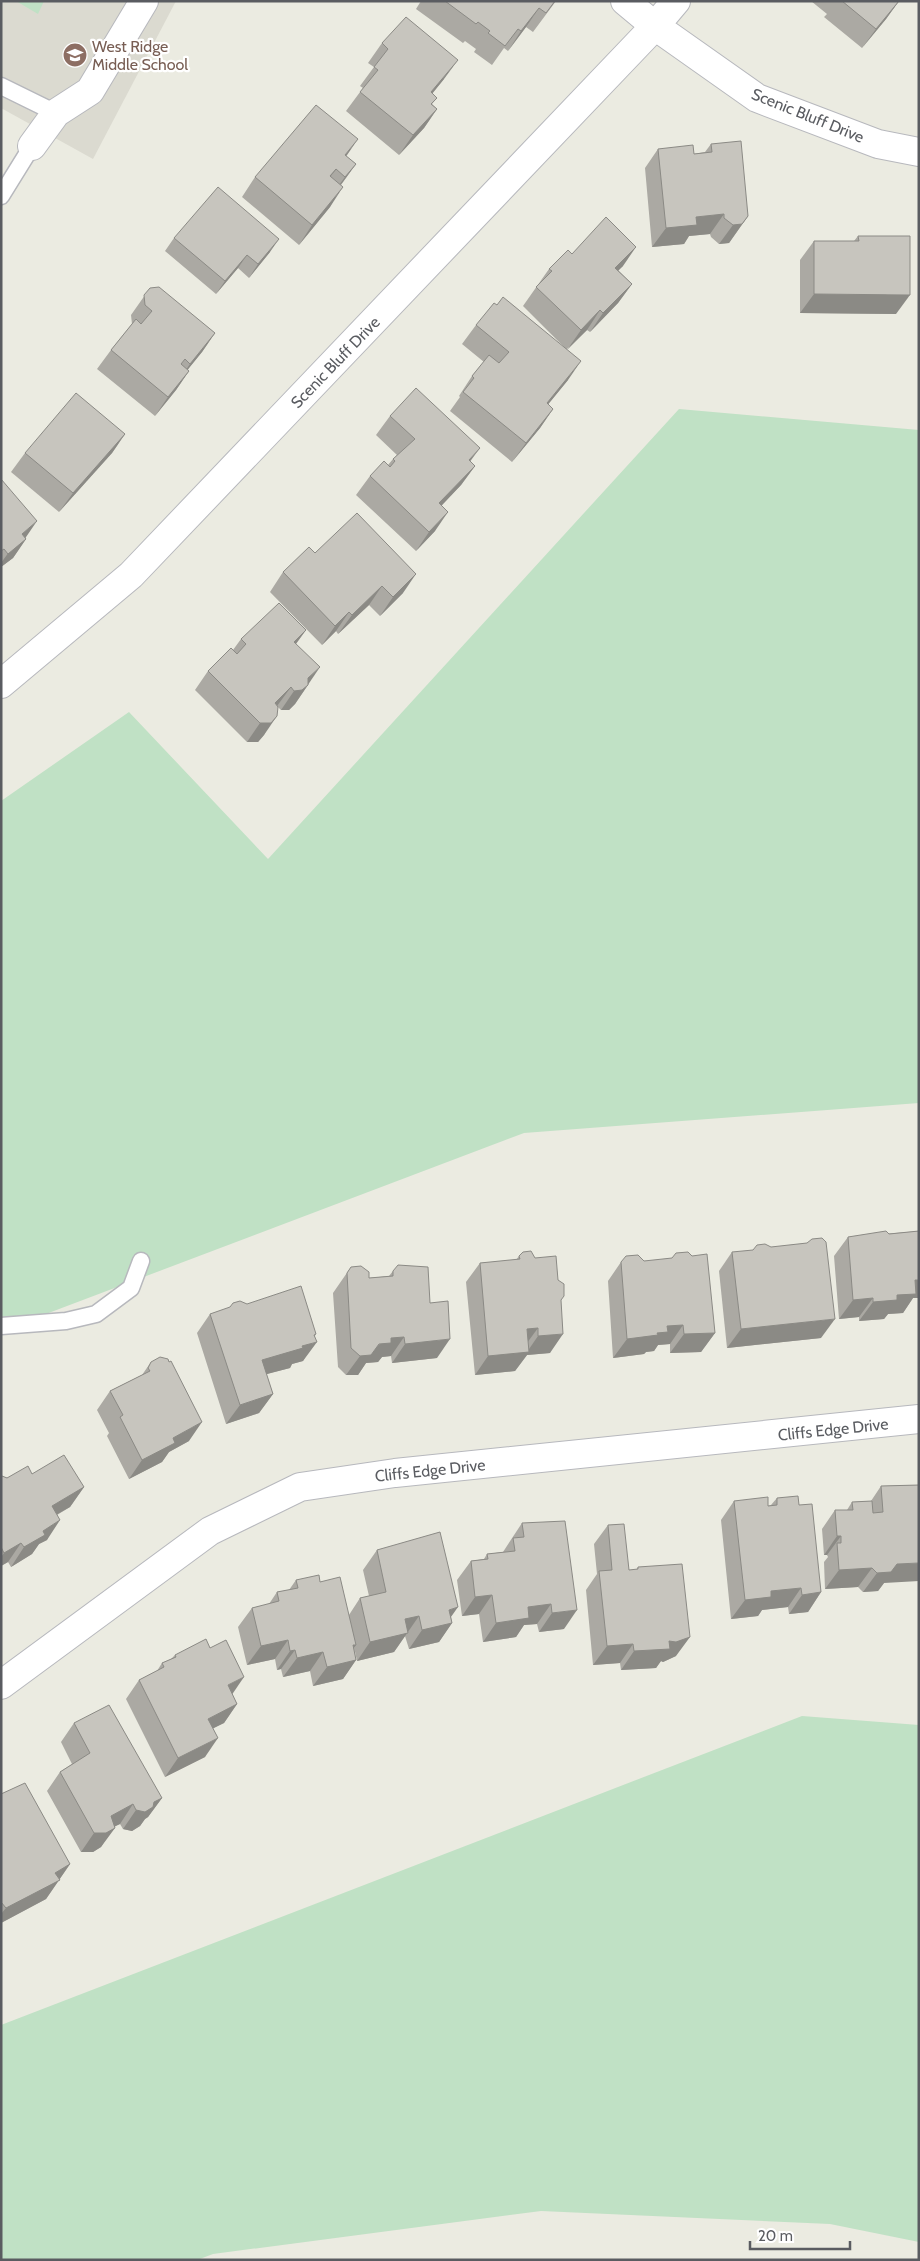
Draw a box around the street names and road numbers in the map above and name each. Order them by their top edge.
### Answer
street label: Scenic Bluff Drive [749,84,867,147]
street label: Scenic Bluff Drive [287,313,384,412]
street label: Cliffs Edge Drive [777,1414,889,1445]
street label: Cliffs Edge Drive [374,1455,486,1486]

